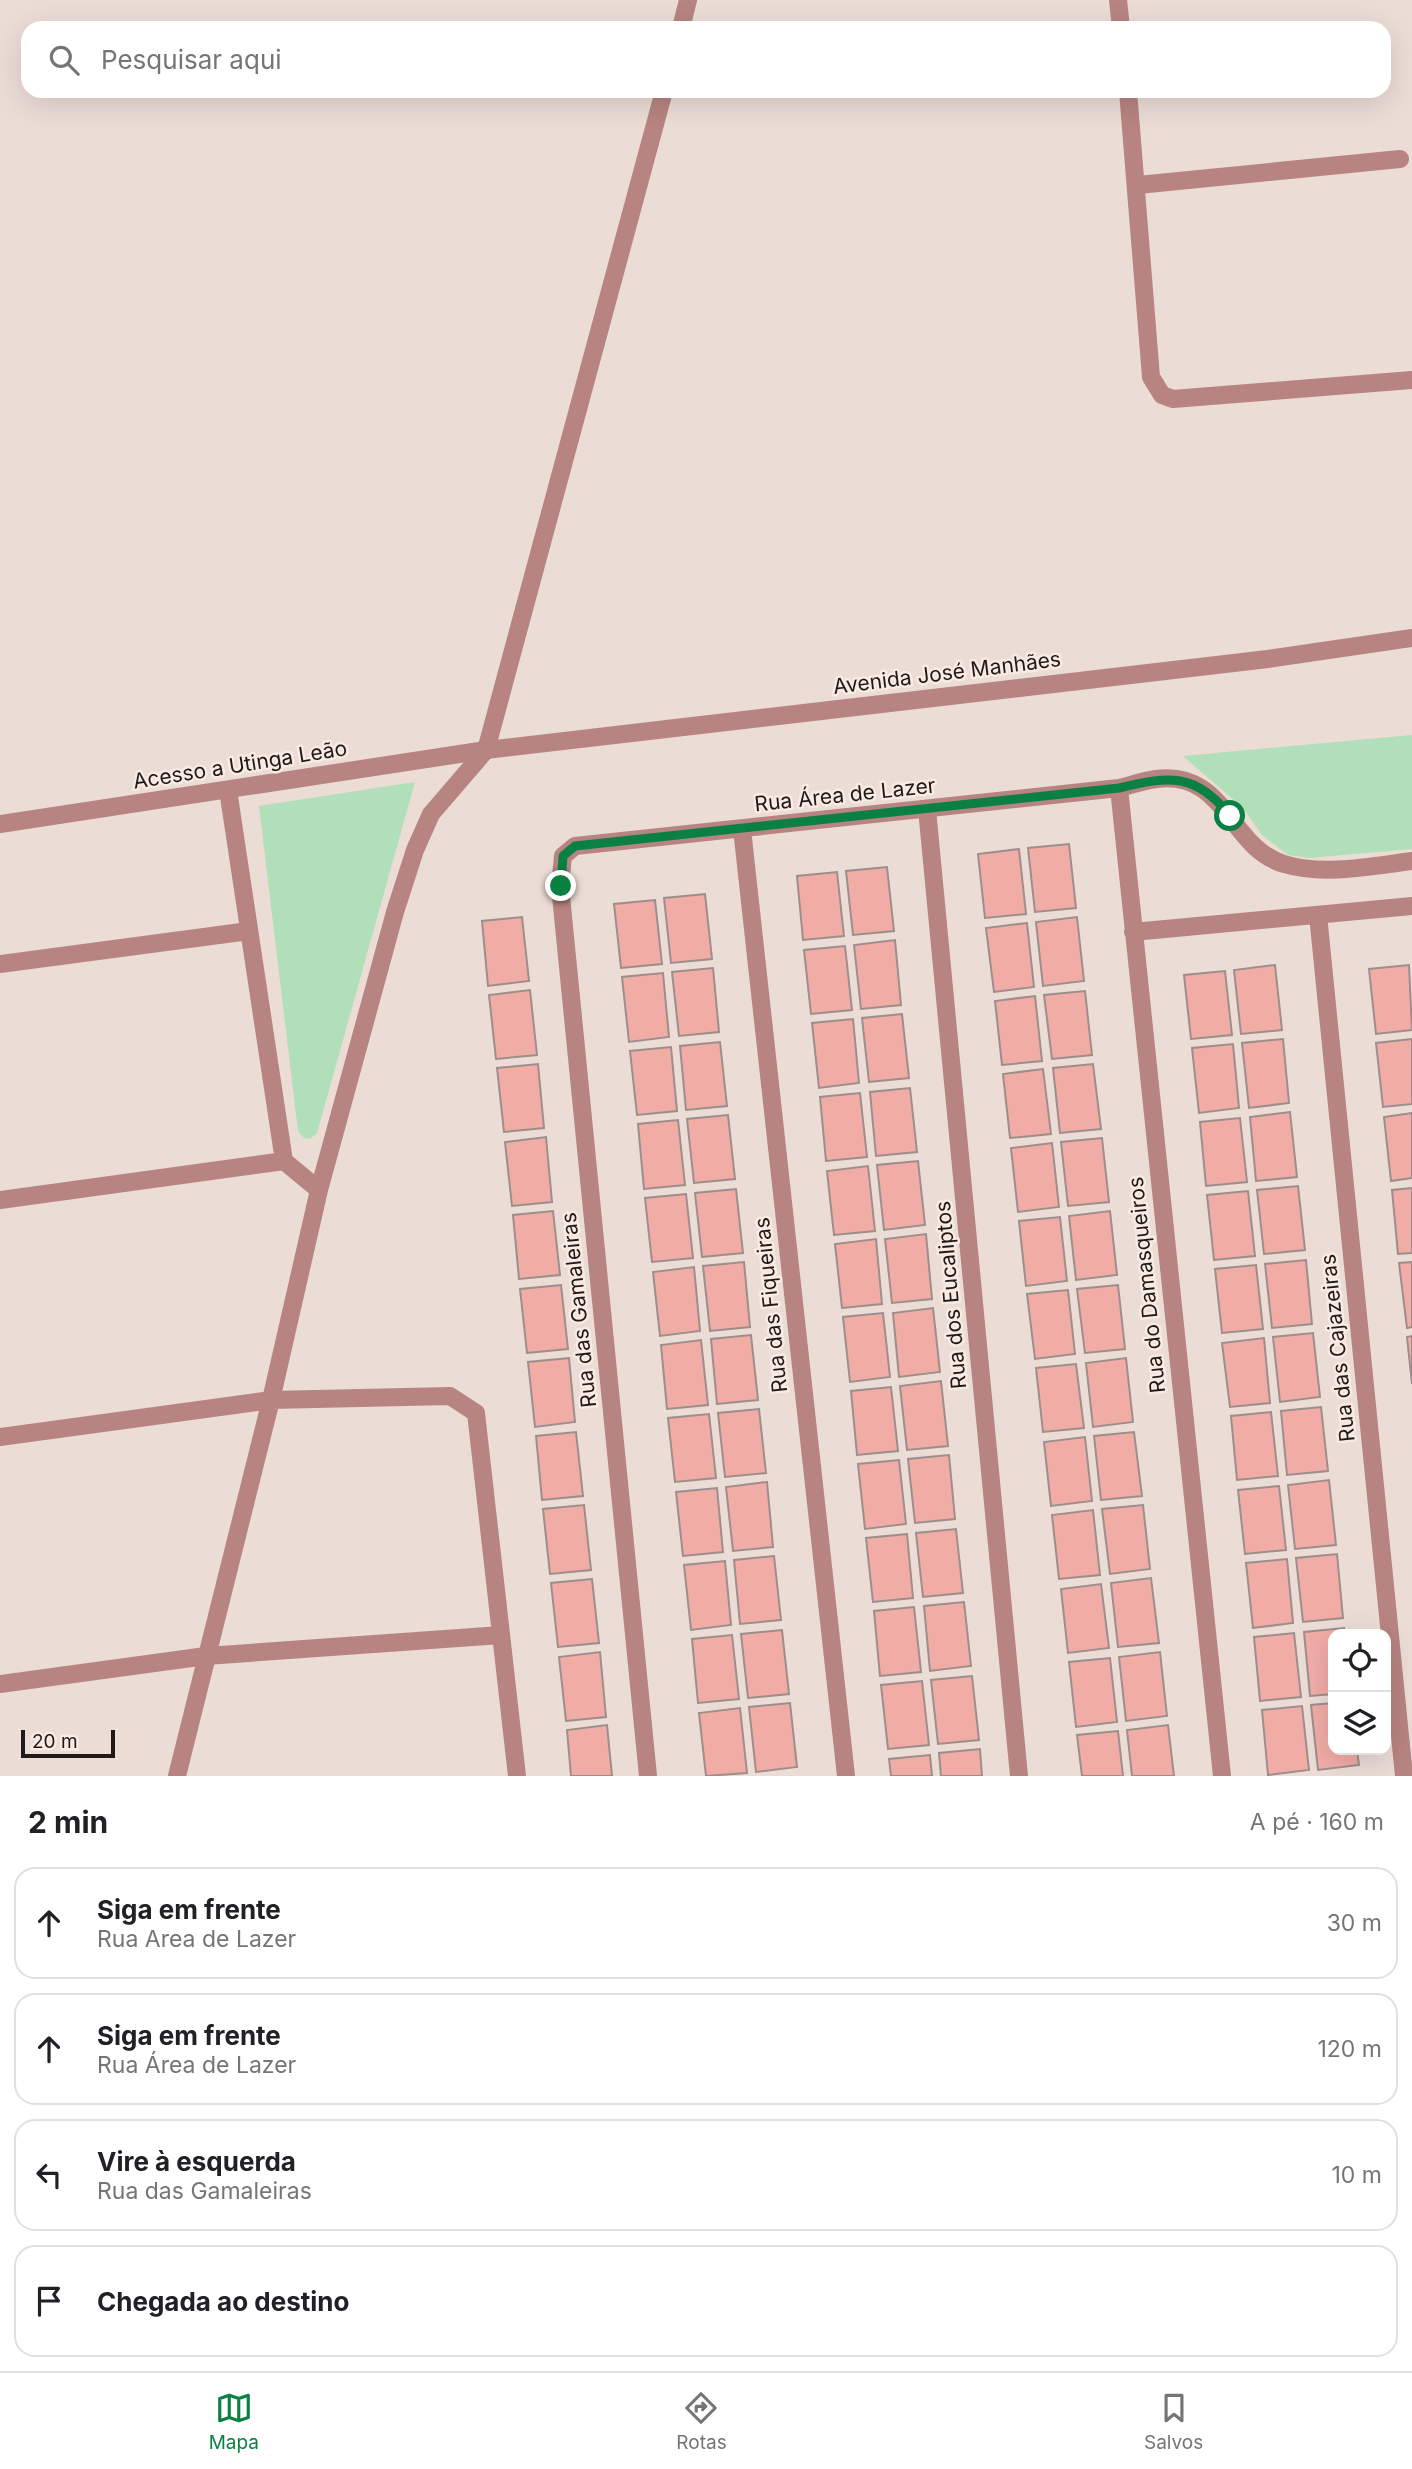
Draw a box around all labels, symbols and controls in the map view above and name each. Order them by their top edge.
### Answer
search box [21,21,1391,98]
icon: search [45,41,83,79]
text: Pesquisar aqui [101,44,282,75]
street label: Avenida José Manhães [832,646,1062,699]
street label: Acesso a Utinga Leão [131,735,349,794]
street label: Rua Área de Lazer [753,772,937,816]
route start [1214,800,1245,831]
route end [545,870,576,901]
street label: Rua do Damasqueiros [1123,1176,1170,1394]
street label: Rua dos Eucaliptos [930,1200,971,1390]
street label: Rua das Gamaleiras [556,1211,601,1409]
street label: Rua das Fiqueiras [749,1216,792,1394]
street label: Rua das Cajazeiras [1315,1253,1360,1443]
map controls [1328,1629,1391,1755]
button: locate [1328,1629,1391,1692]
button: layers [1328,1692,1391,1755]
scale bar [21,1727,116,1759]
text: 20 m [32,1730,78,1753]
text: 2 min [28,1804,108,1840]
text: A pé · 160 m [1250,1808,1384,1836]
text: Siga em frente [97,1894,281,1925]
icon: ahead [30,1904,68,1942]
text: 30 m [1327,1909,1382,1937]
text: Rua Area de Lazer [97,1925,296,1953]
text: Siga em frente [97,2020,281,2051]
icon: ahead [30,2030,68,2068]
text: 120 m [1317,2035,1382,2063]
text: Rua Área de Lazer [97,2051,296,2079]
text: Vire à esquerda [97,2146,296,2177]
icon: left [30,2156,68,2194]
text: 10 m [1332,2161,1382,2189]
text: Rua das Gamaleiras [97,2177,312,2205]
icon: arrive [30,2282,68,2320]
text: Chegada ao destino [97,2286,349,2317]
tab: Mapa [209,2389,259,2454]
tab: Rotas [676,2389,727,2454]
tab: Salvos [1144,2389,1203,2454]

